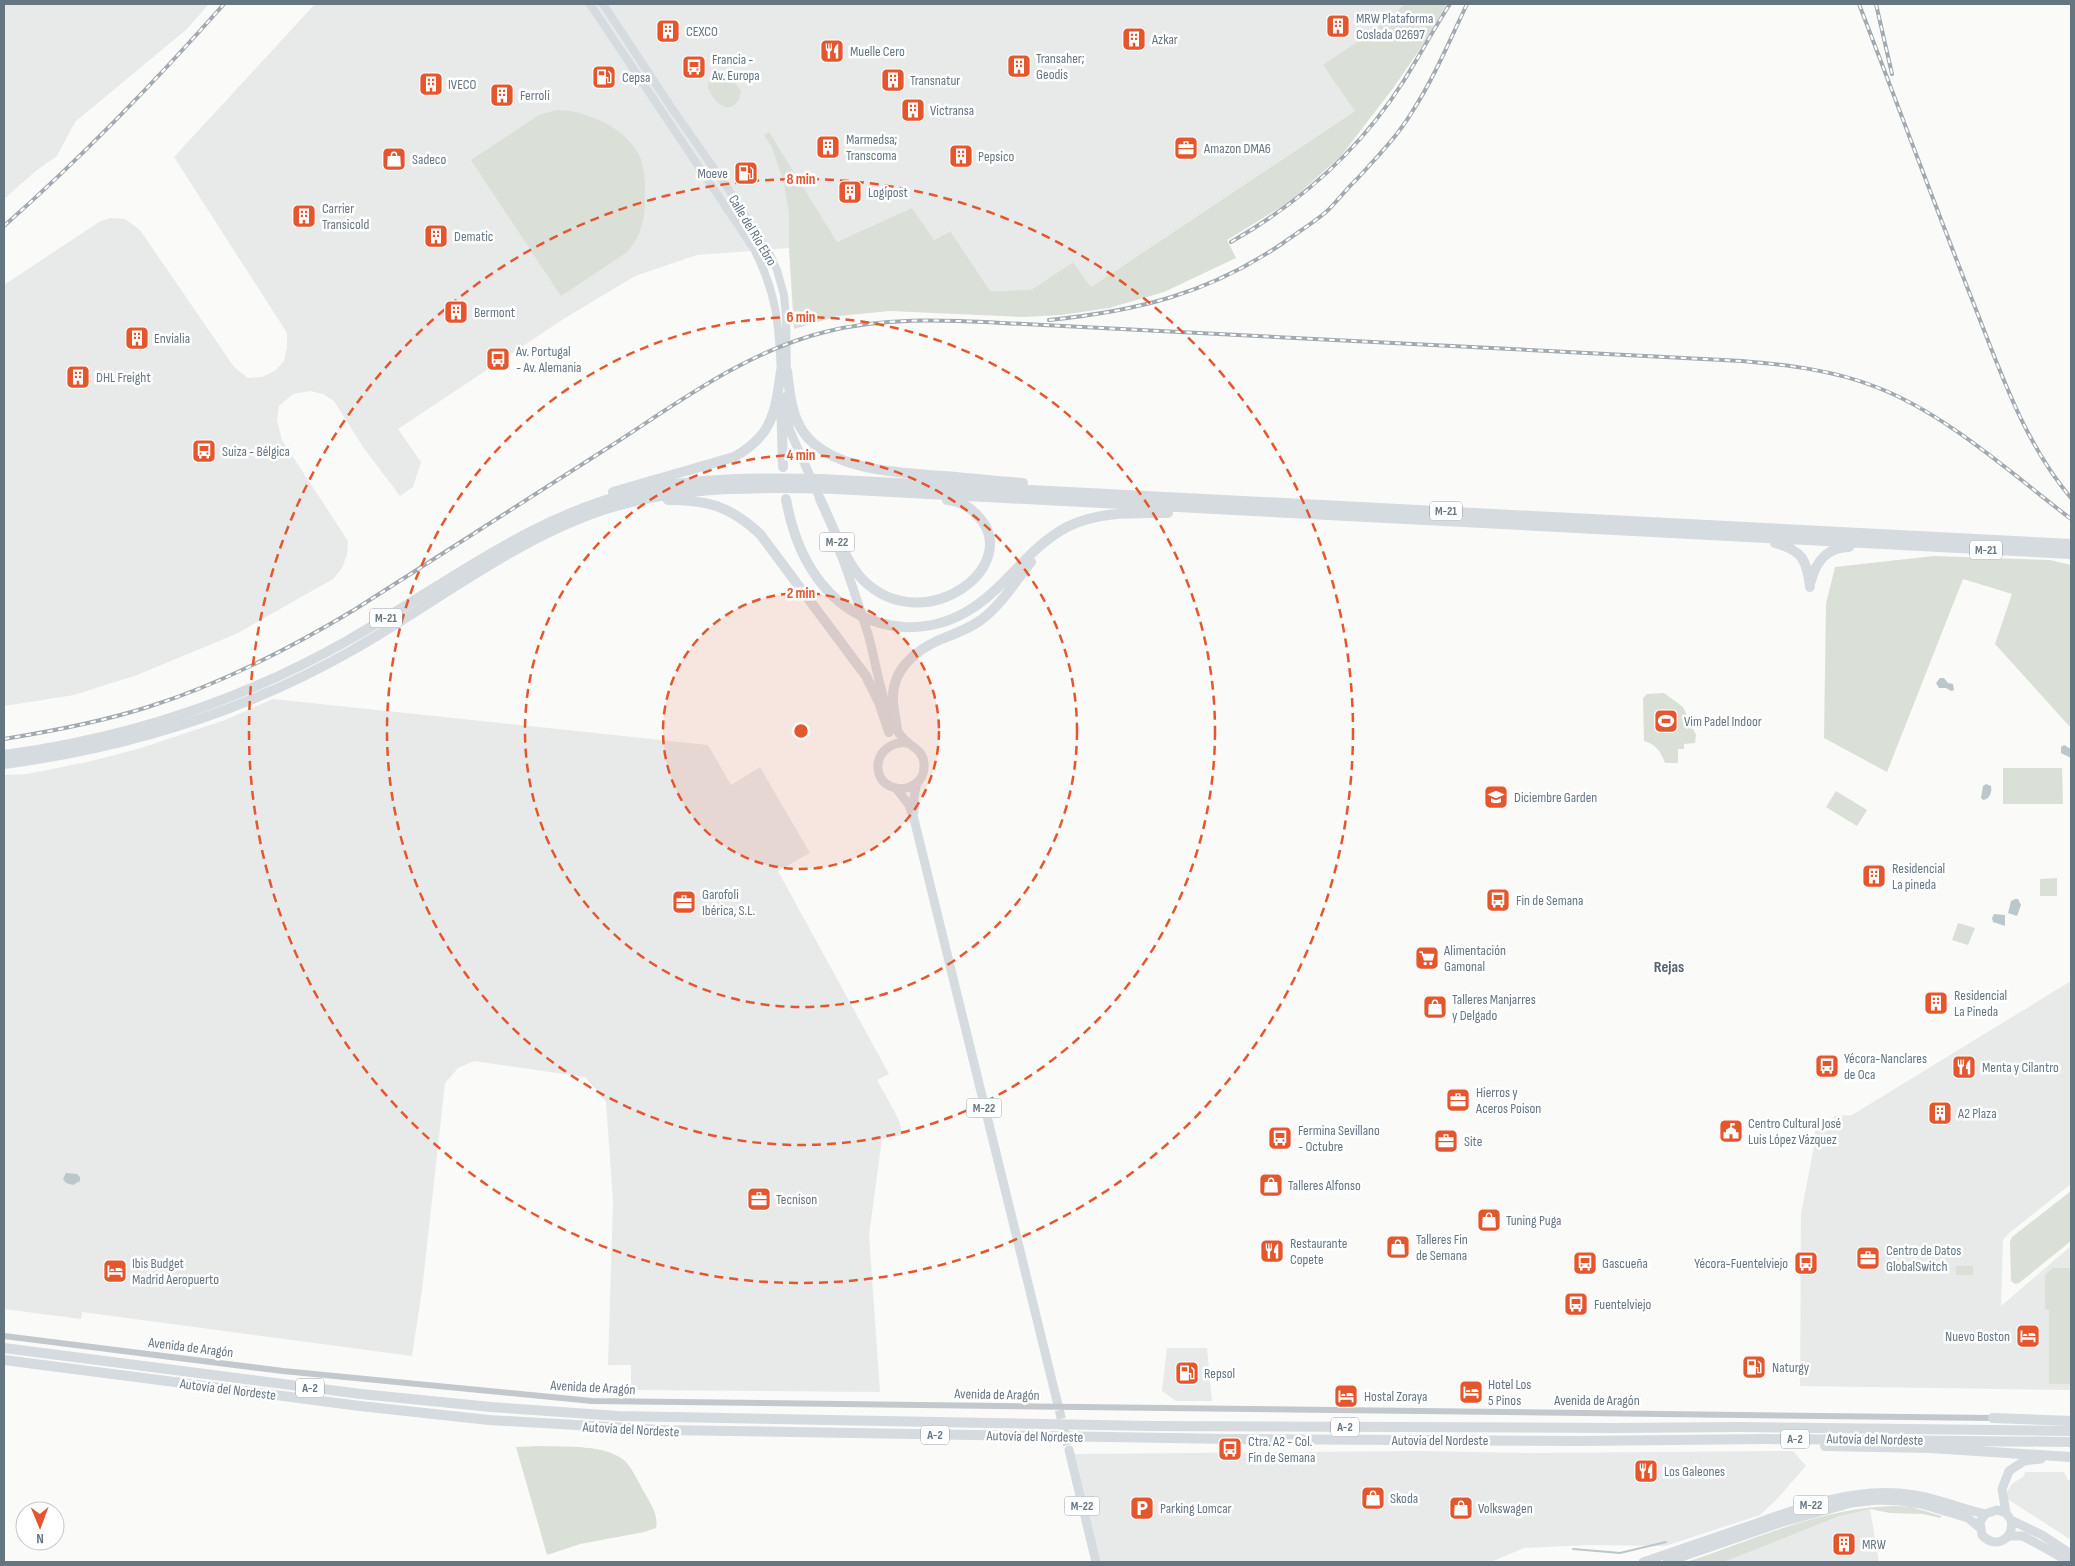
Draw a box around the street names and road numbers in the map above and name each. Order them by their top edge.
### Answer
street label: Calle del Río Ebro [725,192,780,269]
road number: M-21 [1430,502,1462,520]
road number: M-22 [820,532,854,552]
road number: M-21 [1970,540,2002,560]
road number: M-21 [370,608,402,628]
road number: M-22 [966,1098,1002,1118]
street label: Avenida de Aragón [147,1334,234,1361]
street label: Autovía del Nordeste [178,1375,277,1404]
street label: Avenida de Aragón [549,1377,636,1398]
road number: A-2 [296,1379,324,1398]
street label: Avenida de Aragón [953,1385,1040,1404]
street label: Avenida de Aragón [1553,1392,1640,1409]
street label: Autovía del Nordeste [581,1418,680,1441]
road number: A-2 [1331,1418,1359,1436]
road number: A-2 [921,1426,949,1444]
street label: Autovía del Nordeste [986,1427,1083,1446]
road number: A-2 [1781,1430,1809,1448]
street label: Autovía del Nordeste [1826,1430,1923,1449]
street label: Autovía del Nordeste [1391,1432,1488,1449]
road number: M-22 [1064,1496,1100,1515]
road number: M-22 [1794,1496,1828,1514]

